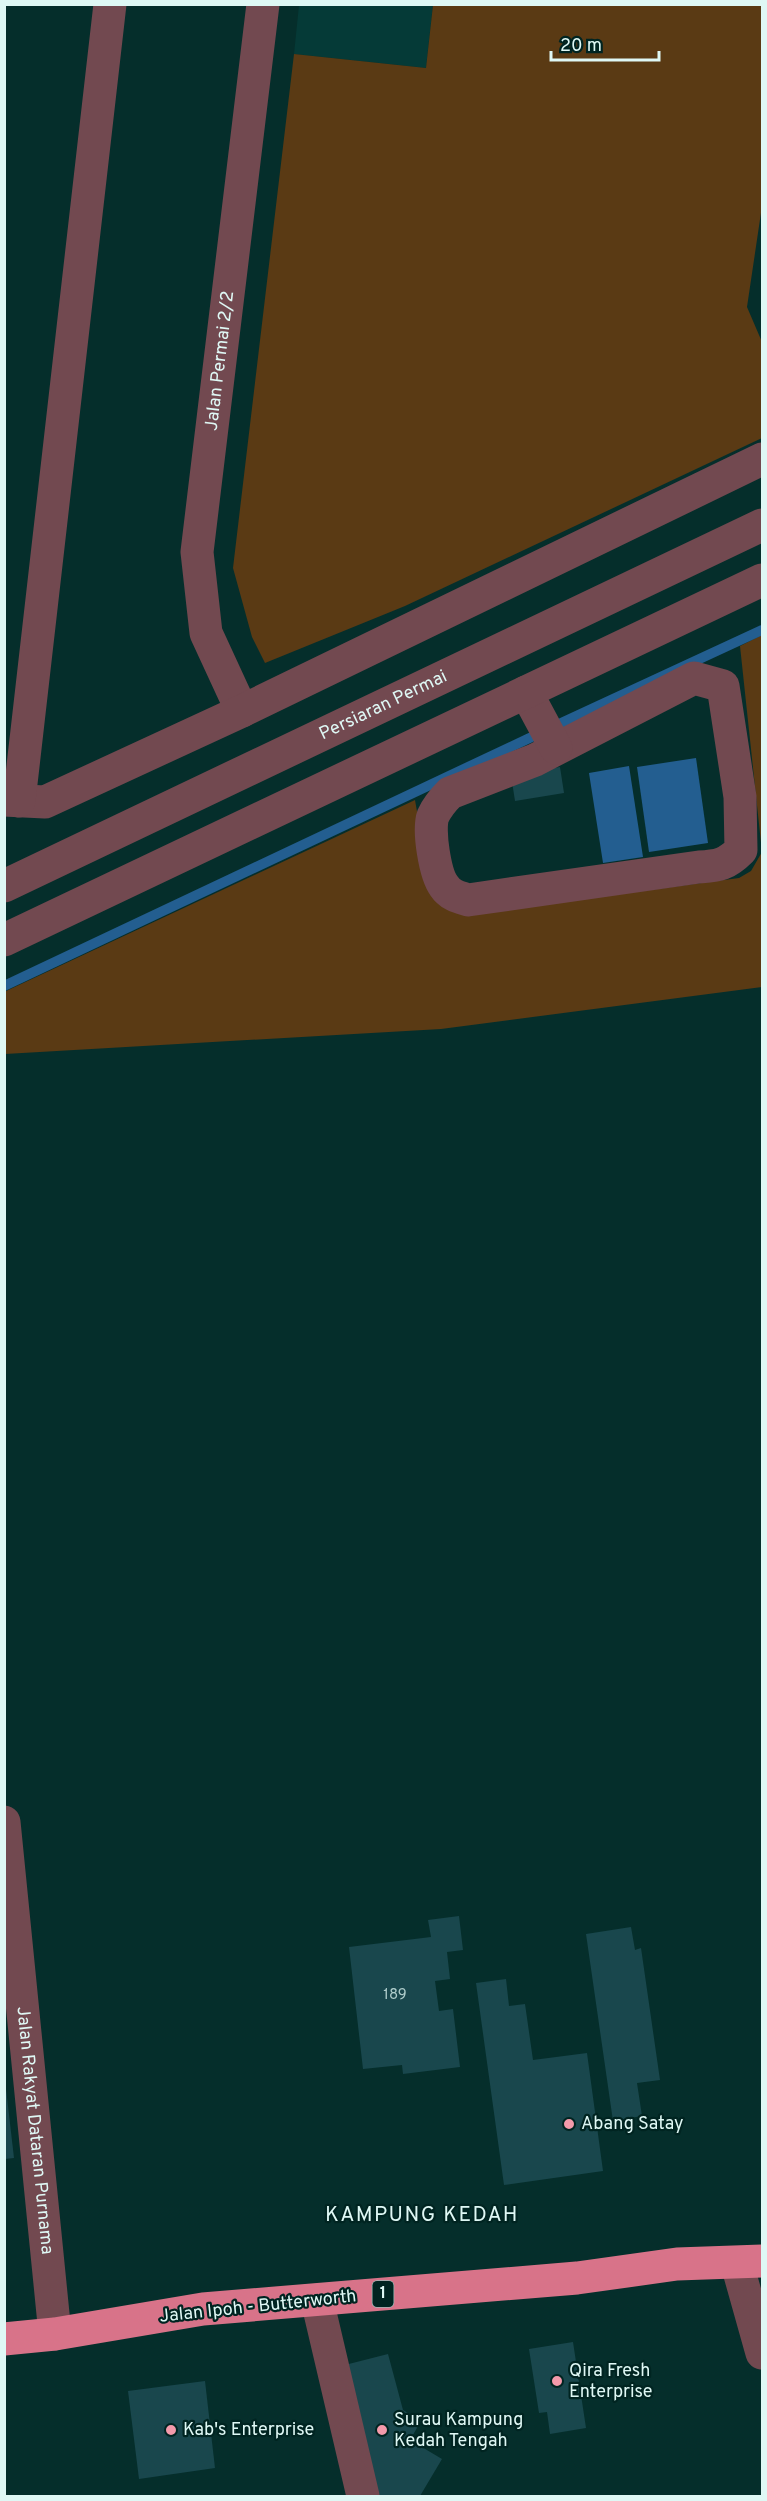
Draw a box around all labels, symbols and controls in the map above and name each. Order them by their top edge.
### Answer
scale bar [551,24,659,62]
text: 20 m [560,35,602,58]
street label: Jalan Permai 2/2 [200,290,240,432]
street label: Persiaran Permai [315,665,451,746]
house number: 189 [383,1986,407,2005]
street label: Jalan Rakyat Dataran Purnama [11,2005,59,2256]
place label: Abang Satay [581,2113,684,2136]
marker: Abang Satay [562,2117,576,2131]
district label: KAMPUNG KEDAH [325,2202,519,2229]
road number: 1 [372,2281,394,2307]
street label: Jalan Ipoh - Butterworth [158,2285,358,2329]
place label: Qira Fresh Enterprise [569,2360,652,2404]
marker: Qira Fresh Enterprise [550,2374,564,2388]
place label: Surau Kampung Kedah Tengah [394,2409,523,2453]
place label: Kab's Enterprise [183,2419,314,2442]
marker: Kab's Enterprise [164,2423,178,2437]
marker: Surau Kampung Kedah Tengah [375,2423,389,2437]

